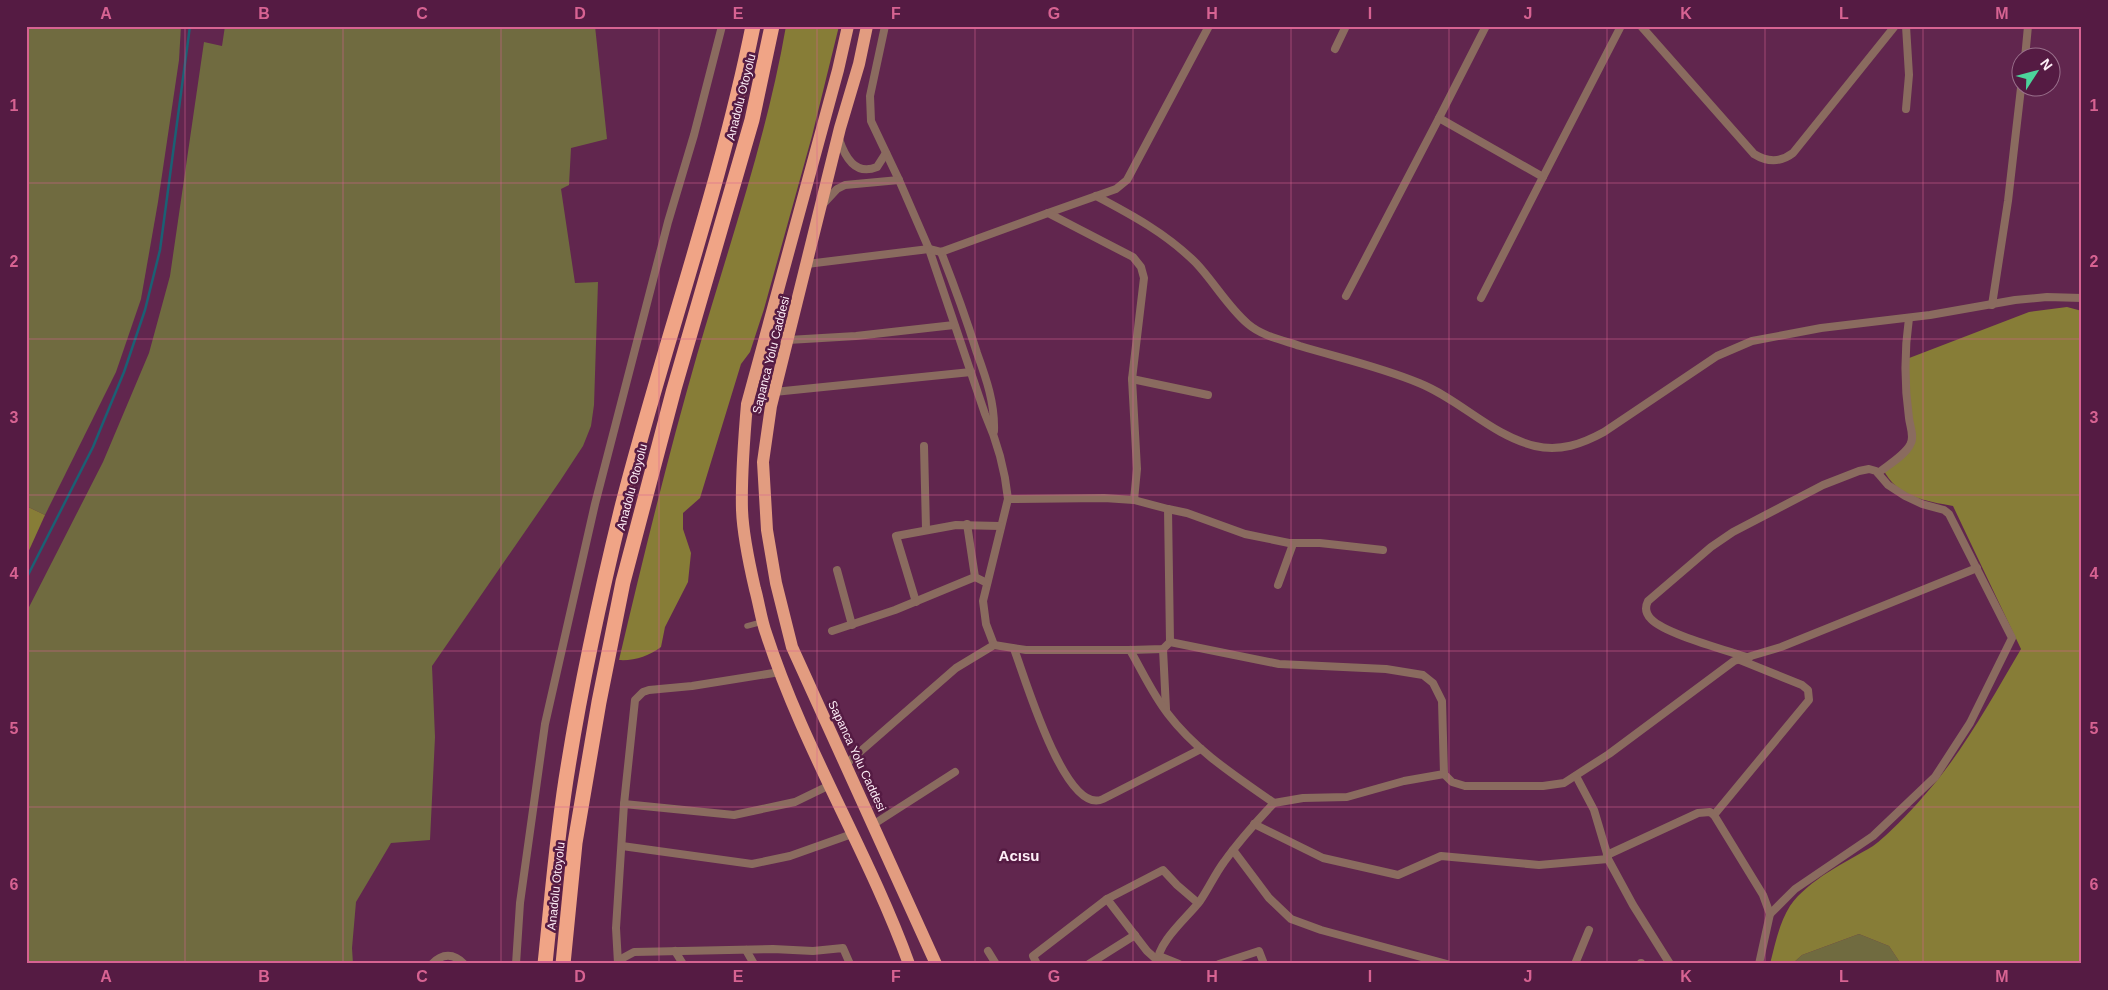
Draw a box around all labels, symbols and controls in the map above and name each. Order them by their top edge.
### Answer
text: A [100,5,112,22]
text: B [258,5,270,22]
text: C [416,5,428,22]
text: D [574,5,586,22]
text: E [733,5,744,22]
text: F [891,5,901,22]
text: G [1048,5,1060,22]
text: H [1206,5,1218,22]
text: I [1368,5,1372,22]
text: J [1524,5,1532,22]
text: K [1680,5,1692,22]
text: L [1839,5,1849,22]
text: M [1995,5,2009,22]
north arrow [2010,48,2060,98]
street label: Anadolu Otoyolu [723,52,759,142]
text: N [2037,56,2056,73]
text: 1 [10,97,19,114]
text: 1 [2090,97,2099,114]
text: 2 [10,253,19,270]
text: 2 [2090,253,2099,270]
street label: Sapanca Yolu Caddesi [750,295,792,415]
text: 3 [10,409,19,426]
text: 3 [2090,409,2099,426]
street label: Anadolu Otoyolu [614,442,650,532]
text: 4 [10,565,19,582]
text: 4 [2090,565,2099,582]
street label: Sapanca Yolu Caddesi [825,698,889,814]
text: 5 [10,720,19,737]
text: 5 [2090,720,2099,737]
street label: Anadolu Otoyolu [544,841,568,931]
district label: Acısu [999,847,1039,864]
text: 6 [10,876,19,893]
text: 6 [2090,876,2099,893]
text: A [100,968,112,985]
text: B [258,968,270,985]
text: C [416,968,428,985]
text: D [574,968,586,985]
text: E [733,968,744,985]
text: F [891,968,901,985]
text: G [1048,968,1060,985]
text: H [1206,968,1218,985]
text: I [1368,968,1372,985]
text: J [1524,968,1532,985]
text: K [1680,968,1692,985]
text: L [1839,968,1849,985]
text: M [1995,968,2009,985]

